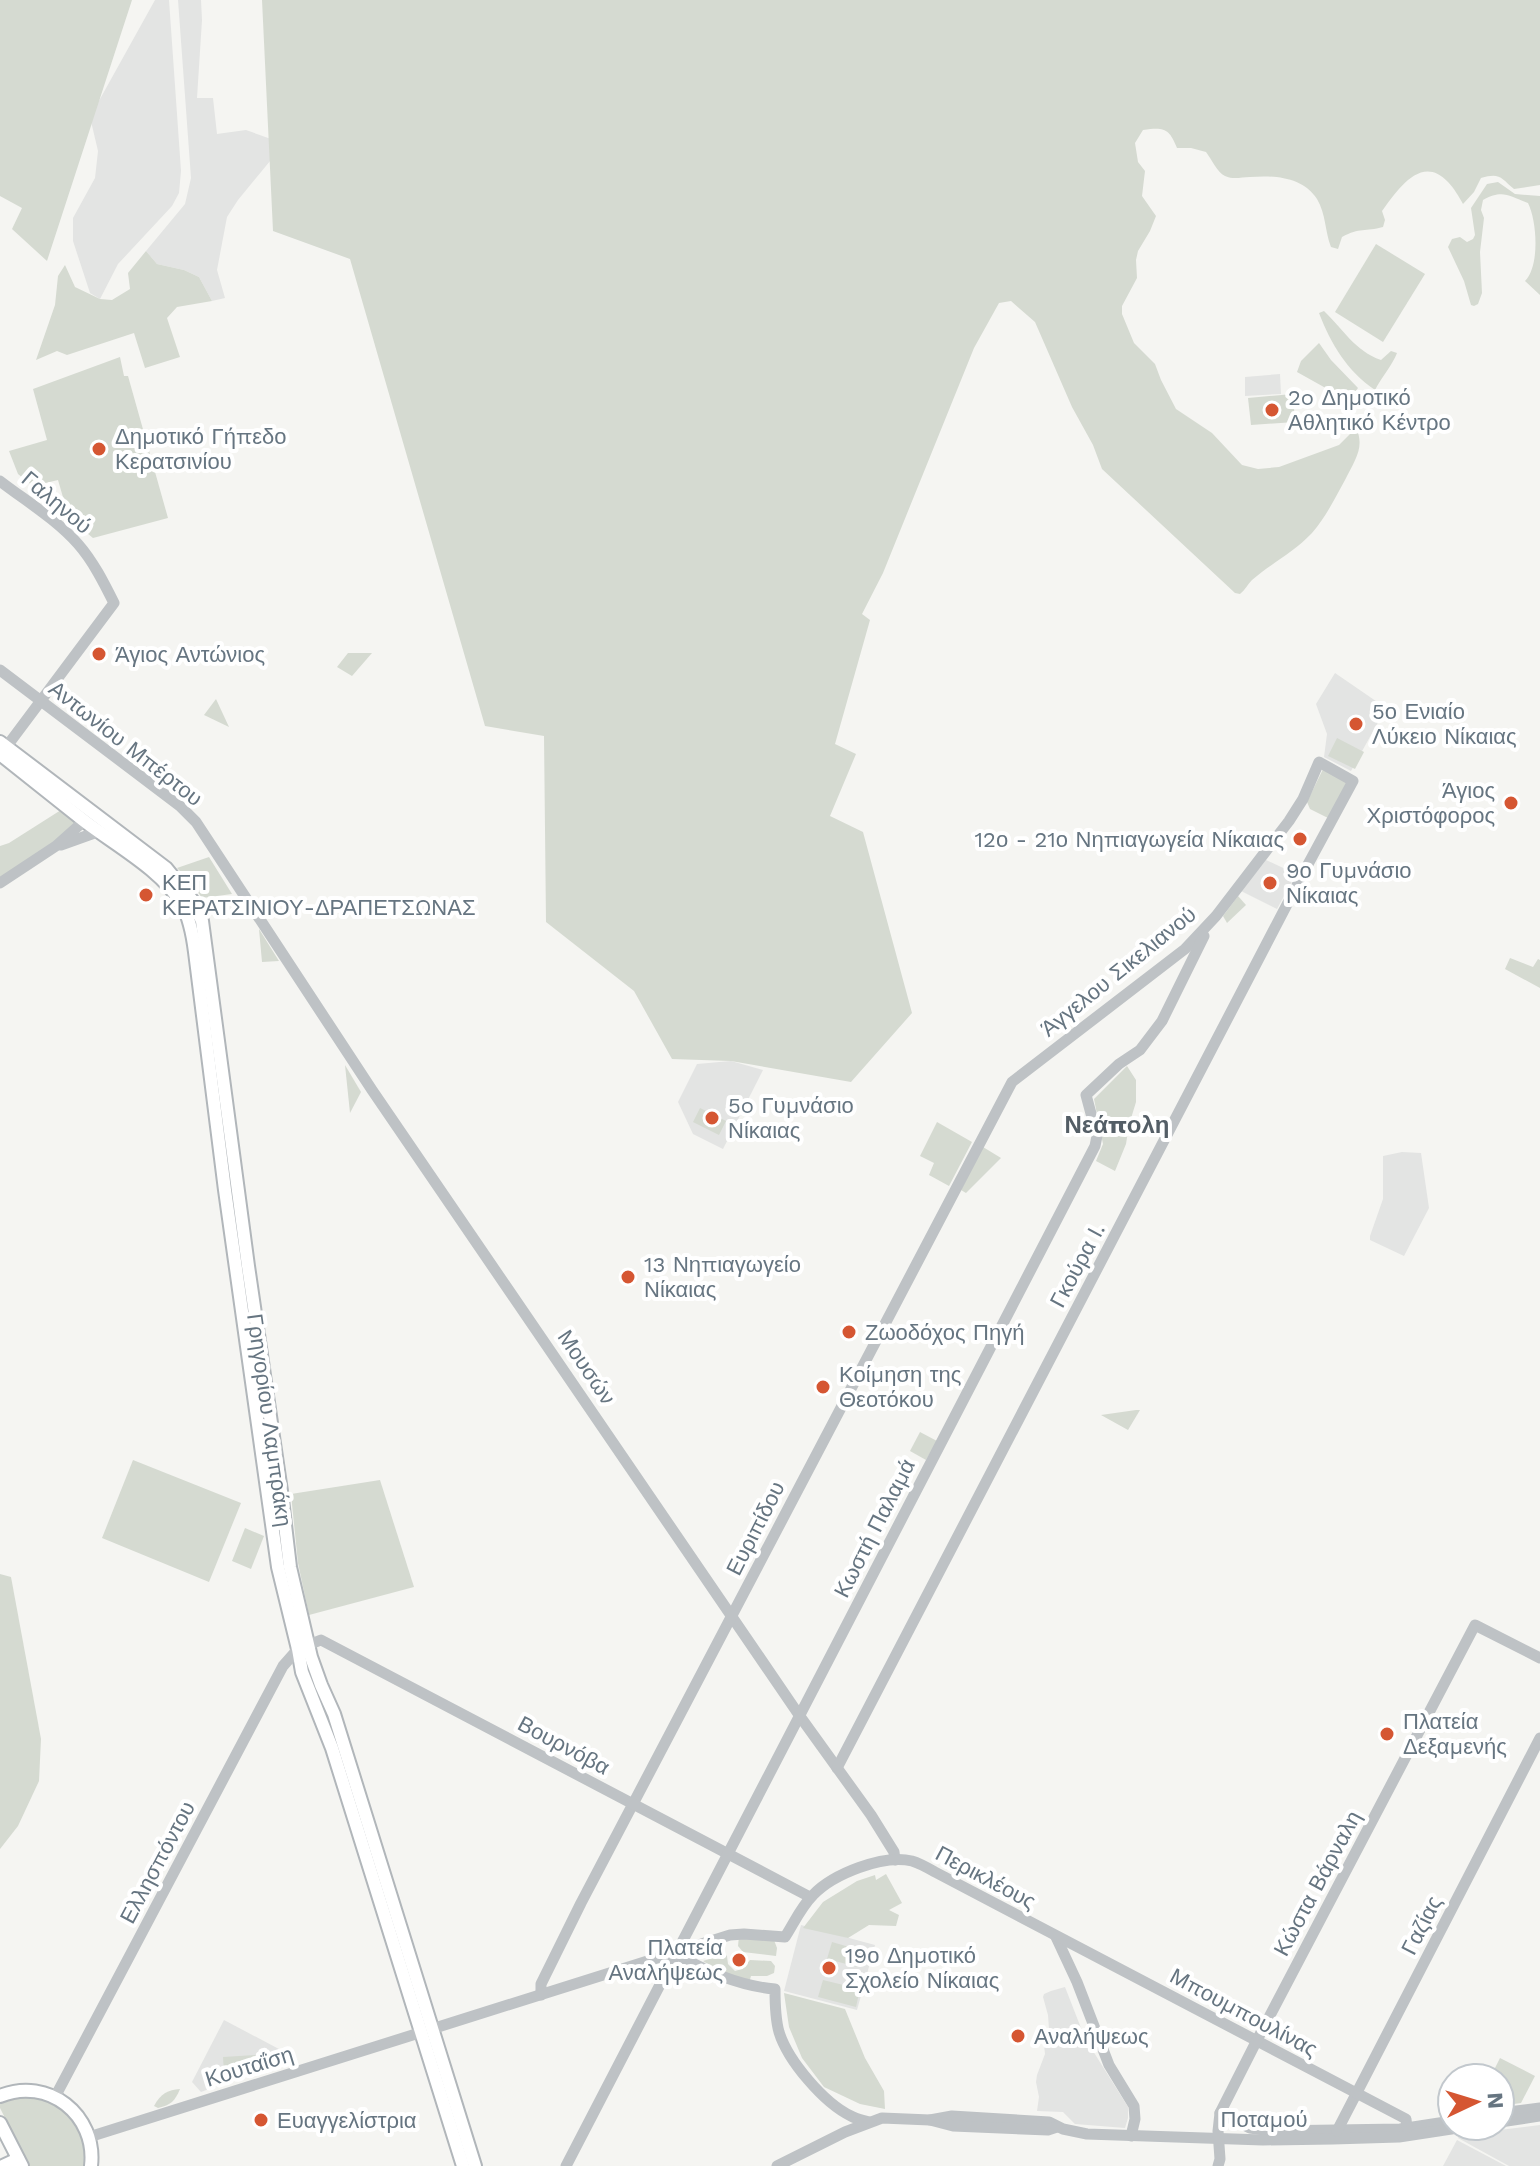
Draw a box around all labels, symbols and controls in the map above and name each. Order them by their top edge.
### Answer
place label: 2o Δημοτικό Αθλητικό Κέντρο [1288,385,1451,435]
marker: 2o Δημοτικό Αθλητικό Κέντρο [1263,401,1281,419]
place label: Δημοτικό Γήπεδο Κερατσινίου [115,424,286,474]
marker: Δημοτικό Γήπεδο Κερατσινίου [90,440,108,458]
street label: Γαληνού [17,466,97,539]
place label: Άγιος Αντώνιος [115,642,265,667]
marker: Άγιος Αντώνιος [90,645,108,663]
street label: Αντωνίου Μπέρτου [44,676,207,811]
place label: 5ο Ενιαίο Λύκειο Νίκαιας [1372,699,1517,749]
marker: 5ο Ενιαίο Λύκειο Νίκαιας [1347,715,1365,733]
place label: Άγιος Χριστόφορος [1367,778,1495,828]
marker: Άγιος Χριστόφορος [1502,794,1520,812]
place label: 12ο - 21ο Νηπιαγωγεία Νίκαιας [975,827,1284,852]
marker: 12ο - 21ο Νηπιαγωγεία Νίκαιας [1291,830,1309,848]
place label: 9ο Γυμνάσιο Νίκαιας [1286,858,1412,908]
place label: ΚΕΠ ΚΕΡΑΤΣΙΝΙΟΥ-ΔΡΑΠΕΤΣΩΝΑΣ [162,870,476,920]
marker: 9ο Γυμνάσιο Νίκαιας [1261,874,1279,892]
marker: ΚΕΠ ΚΕΡΑΤΣΙΝΙΟΥ-ΔΡΑΠΕΤΣΩΝΑΣ [137,886,155,904]
street label: Άγγελου Σικελιανού [1036,901,1201,1041]
place label: 5o Γυμνάσιο Νίκαιας [728,1093,854,1143]
marker: 5o Γυμνάσιο Νίκαιας [703,1109,721,1127]
district label: Νεάπολη [1064,1111,1170,1139]
street label: Γκούρα Ι. [1045,1219,1110,1312]
place label: 13 Νηπιαγωγείο Νίκαιας [644,1252,801,1302]
marker: 13 Νηπιαγωγείο Νίκαιας [619,1268,637,1286]
street label: Γρηγορίου Λαμπράκη [242,1312,297,1528]
place label: Ζωοδόχος Πηγή [865,1320,1024,1345]
marker: Ζωοδόχος Πηγή [840,1323,858,1341]
street label: Μουσών [553,1325,621,1409]
place label: Κοίμηση της Θεοτόκου [839,1362,961,1412]
marker: Κοίμηση της Θεοτόκου [814,1378,832,1396]
street label: Κωστή Παλαμά [829,1455,920,1602]
street label: Ευριπίδου [721,1477,790,1579]
place label: Πλατεία Δεξαμενής [1403,1709,1507,1759]
street label: Βουρνόβα [514,1711,614,1780]
marker: Πλατεία Δεξαμενής [1378,1725,1396,1743]
street label: Ελλησπόντου [115,1797,200,1928]
street label: Κώστα Βάρναλη [1269,1806,1366,1960]
street label: Περικλέους [931,1841,1040,1914]
street label: Γαζίας [1396,1892,1447,1959]
place label: Πλατεία Αναλήψεως [608,1935,723,1985]
place label: 19ο Δημοτικό Σχολείο Νίκαιας [845,1943,999,1993]
marker: Πλατεία Αναλήψεως [730,1951,748,1969]
marker: 19ο Δημοτικό Σχολείο Νίκαιας [820,1959,838,1977]
street label: Μπουμπουλίνας [1166,1963,1322,2062]
place label: Αναλήψεως [1034,2024,1149,2049]
marker: Αναλήψεως [1009,2027,1027,2045]
street label: Κουταΐση [202,2041,296,2092]
north arrow [1436,2062,1516,2142]
text: N [1482,2092,1508,2110]
street label: Ποταμού [1221,2107,1307,2132]
place label: Ευαγγελίστρια [277,2108,417,2133]
marker: Ευαγγελίστρια [252,2111,270,2129]

